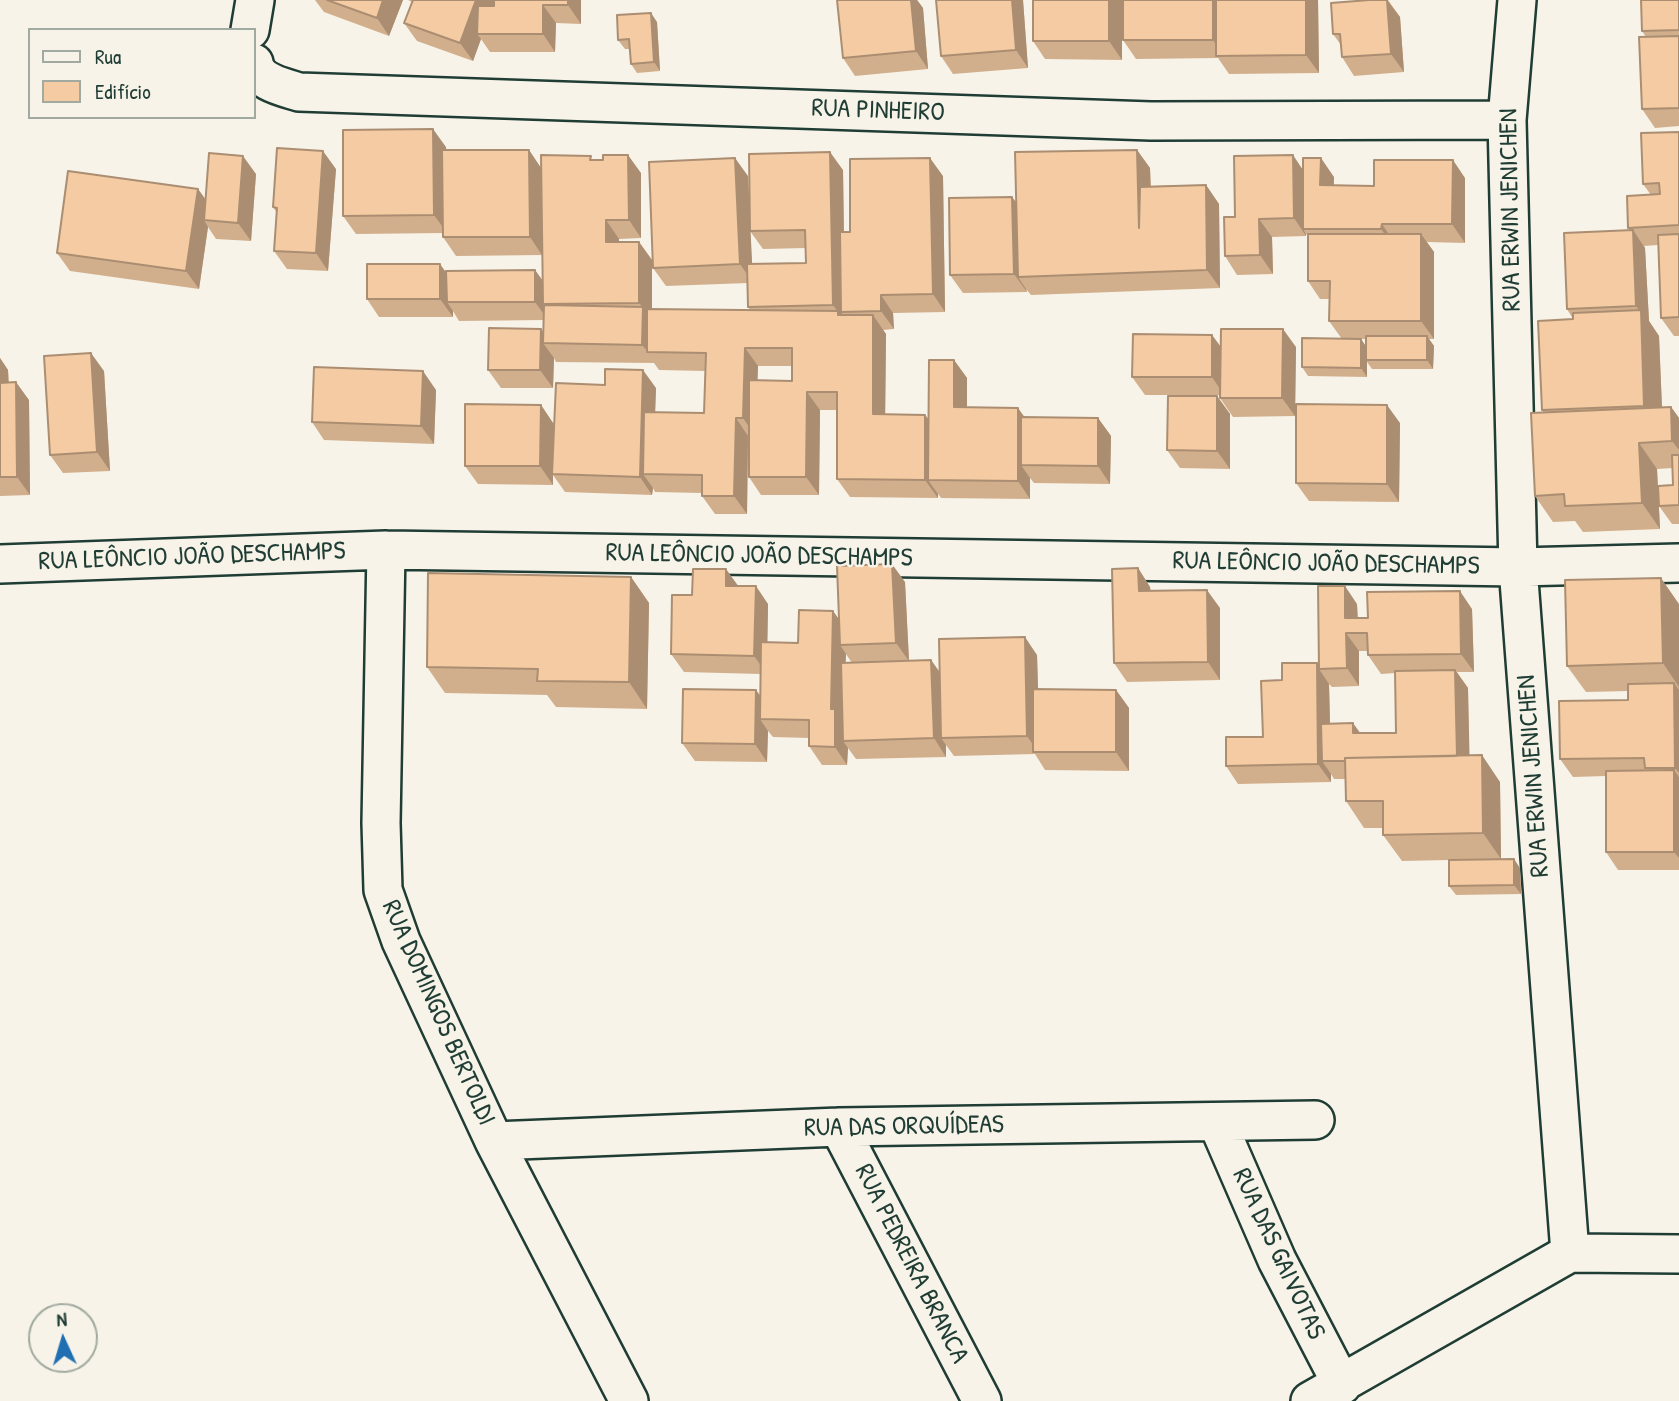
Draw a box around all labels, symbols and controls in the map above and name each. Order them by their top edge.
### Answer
legend [28,28,256,119]
text: Rua [95,42,121,71]
text: Edifício [95,77,151,106]
street label: RUA PINHEIRO [811,93,945,129]
street label: RUA ERWIN JENICHEN [1494,108,1528,312]
street label: RUA LEÔNCIO JOÃO DESCHAMPS [38,536,346,578]
street label: RUA LEÔNCIO JOÃO DESCHAMPS [605,538,913,574]
street label: RUA LEÔNCIO JOÃO DESCHAMPS [1172,546,1480,582]
street label: RUA ERWIN JENICHEN [1511,674,1557,878]
street label: RUA DOMINGOS BERTOLDI [374,896,502,1130]
street label: RUA DAS ORQUÍDEAS [804,1110,1004,1144]
street label: RUA PEDREIRA BRANCA [847,1159,975,1369]
street label: RUA DAS GAIVOTAS [1225,1164,1331,1344]
north arrow [28,1303,98,1373]
text: N [56,1306,68,1332]

